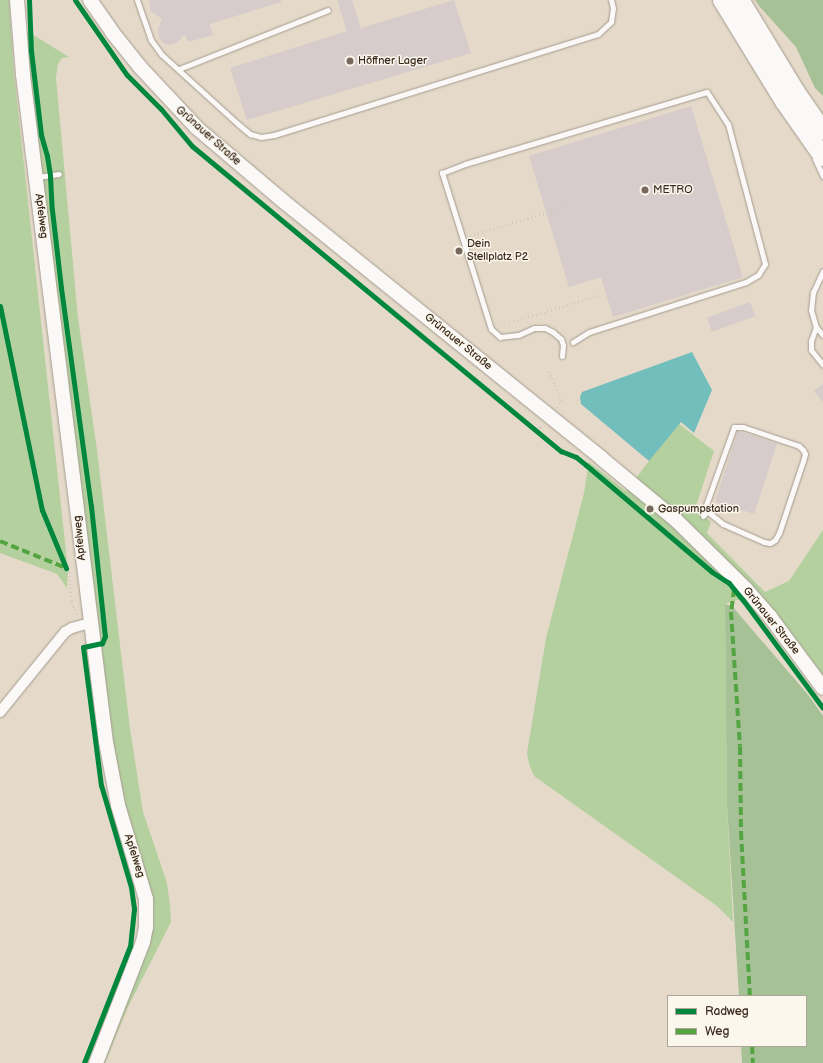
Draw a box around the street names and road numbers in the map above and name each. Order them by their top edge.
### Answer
street label: Grünauer Straße [173,103,243,169]
street label: Apfelweg [32,193,50,239]
street label: Grünauer Straße [422,311,494,373]
street label: Apfelweg [71,515,89,561]
street label: Grünauer Straße [740,585,802,657]
street label: Apfelweg [121,832,147,880]

